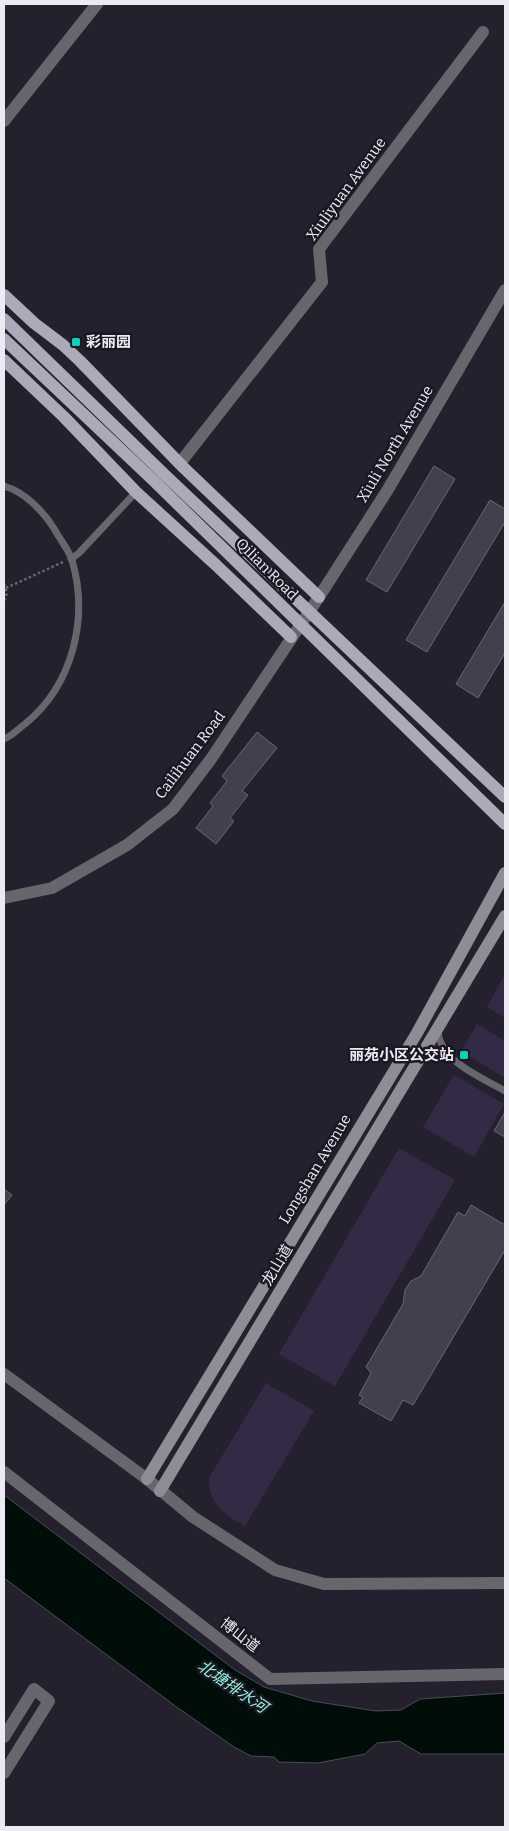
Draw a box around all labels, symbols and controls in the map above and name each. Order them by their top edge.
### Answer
street label: Xiuliyuan Avenue [302,134,390,244]
place label: 彩丽园 [86,333,131,351]
marker: 彩丽园 [70,336,82,348]
street label: Xiuli North Avenue [353,382,437,506]
street label: Qilian Road [232,534,302,604]
street label: Cailihuan Road [151,707,229,803]
place label: 丽苑小区公交站 [349,1046,454,1064]
marker: 丽苑小区公交站 [458,1049,470,1061]
street label: Longshan Avenue [275,1111,355,1227]
street label: 龙山道 [258,1241,296,1289]
street label: 博山道 [217,1614,263,1656]
water label: 北塘排水河 [194,1656,274,1718]

